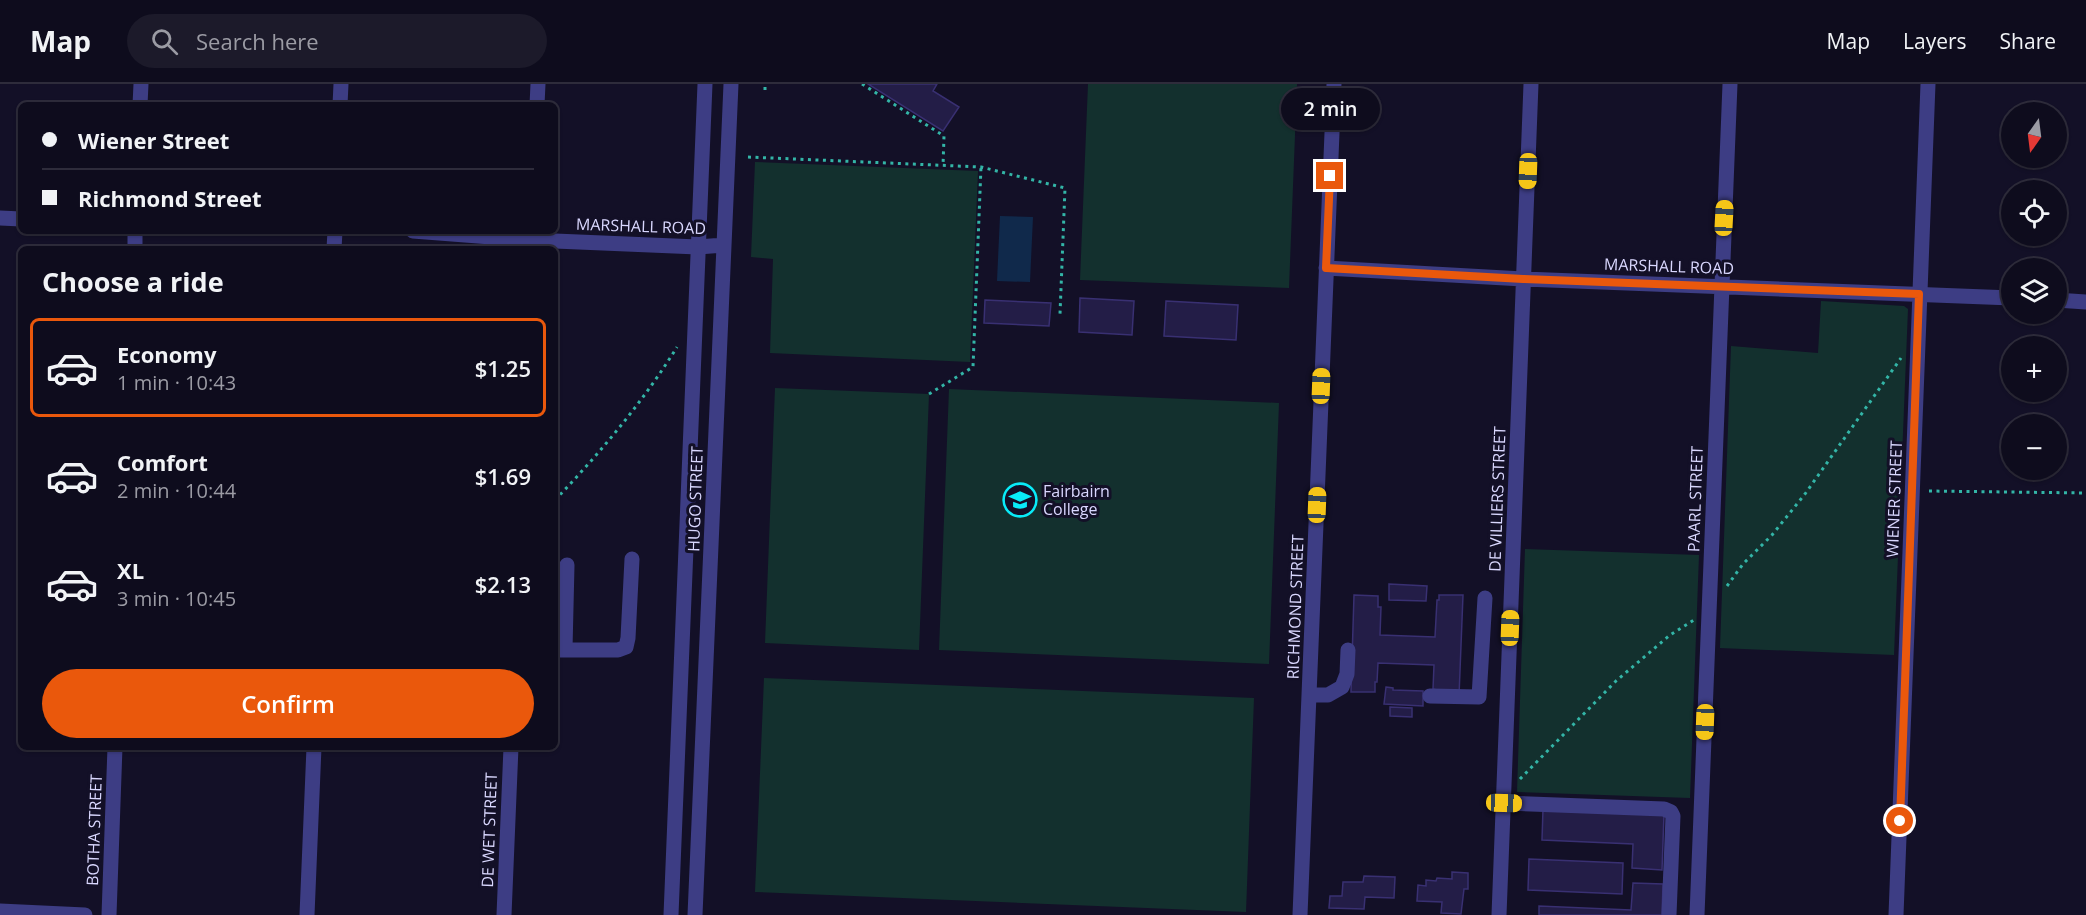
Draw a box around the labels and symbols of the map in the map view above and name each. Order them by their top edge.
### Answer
callout: 2 min [1280,89,1380,131]
north arrow [2001,102,2067,168]
car [1518,153,1538,189]
route end [1316,162,1343,189]
car [1714,200,1734,236]
street label: MARSHALL ROAD [576,213,706,239]
street label: MARSHALL ROAD [1604,253,1734,279]
car [1311,368,1331,404]
street label: DE VILLIERS STREET [1483,426,1511,572]
street label: WIENER STREET [1881,440,1907,558]
street label: PAARL STREET [1682,445,1708,552]
street label: HUGO STREET [682,446,708,552]
place label: Fairbairn College [1043,480,1110,520]
school or university icon: Fairbairn College [1002,482,1038,518]
car [1307,487,1327,523]
street label: RICHMOND STREET [1281,534,1309,680]
car [1500,610,1520,646]
car [1695,704,1715,740]
street label: DE WET STREET [476,772,502,888]
street label: BOTHA STREET [81,774,107,886]
car [1486,793,1522,813]
route start [1886,807,1913,834]

